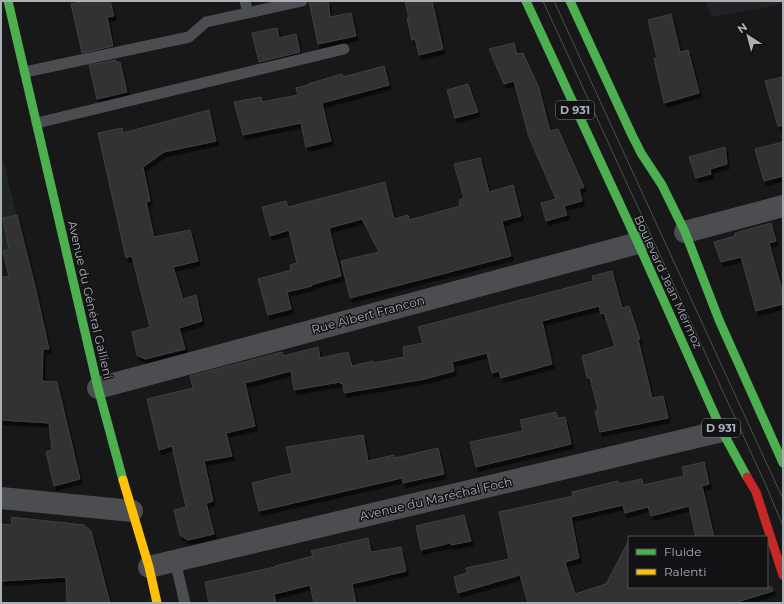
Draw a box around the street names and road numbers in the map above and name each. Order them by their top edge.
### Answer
road number: D 931 [556,101,594,119]
street label: Boulevard Jean Mermoz [631,213,706,351]
street label: Avenue du Général Gallieni [65,219,116,381]
street label: Rue Albert Francon [310,292,426,337]
road number: D 931 [702,419,740,437]
street label: Avenue du Maréchal Foch [358,474,514,523]

